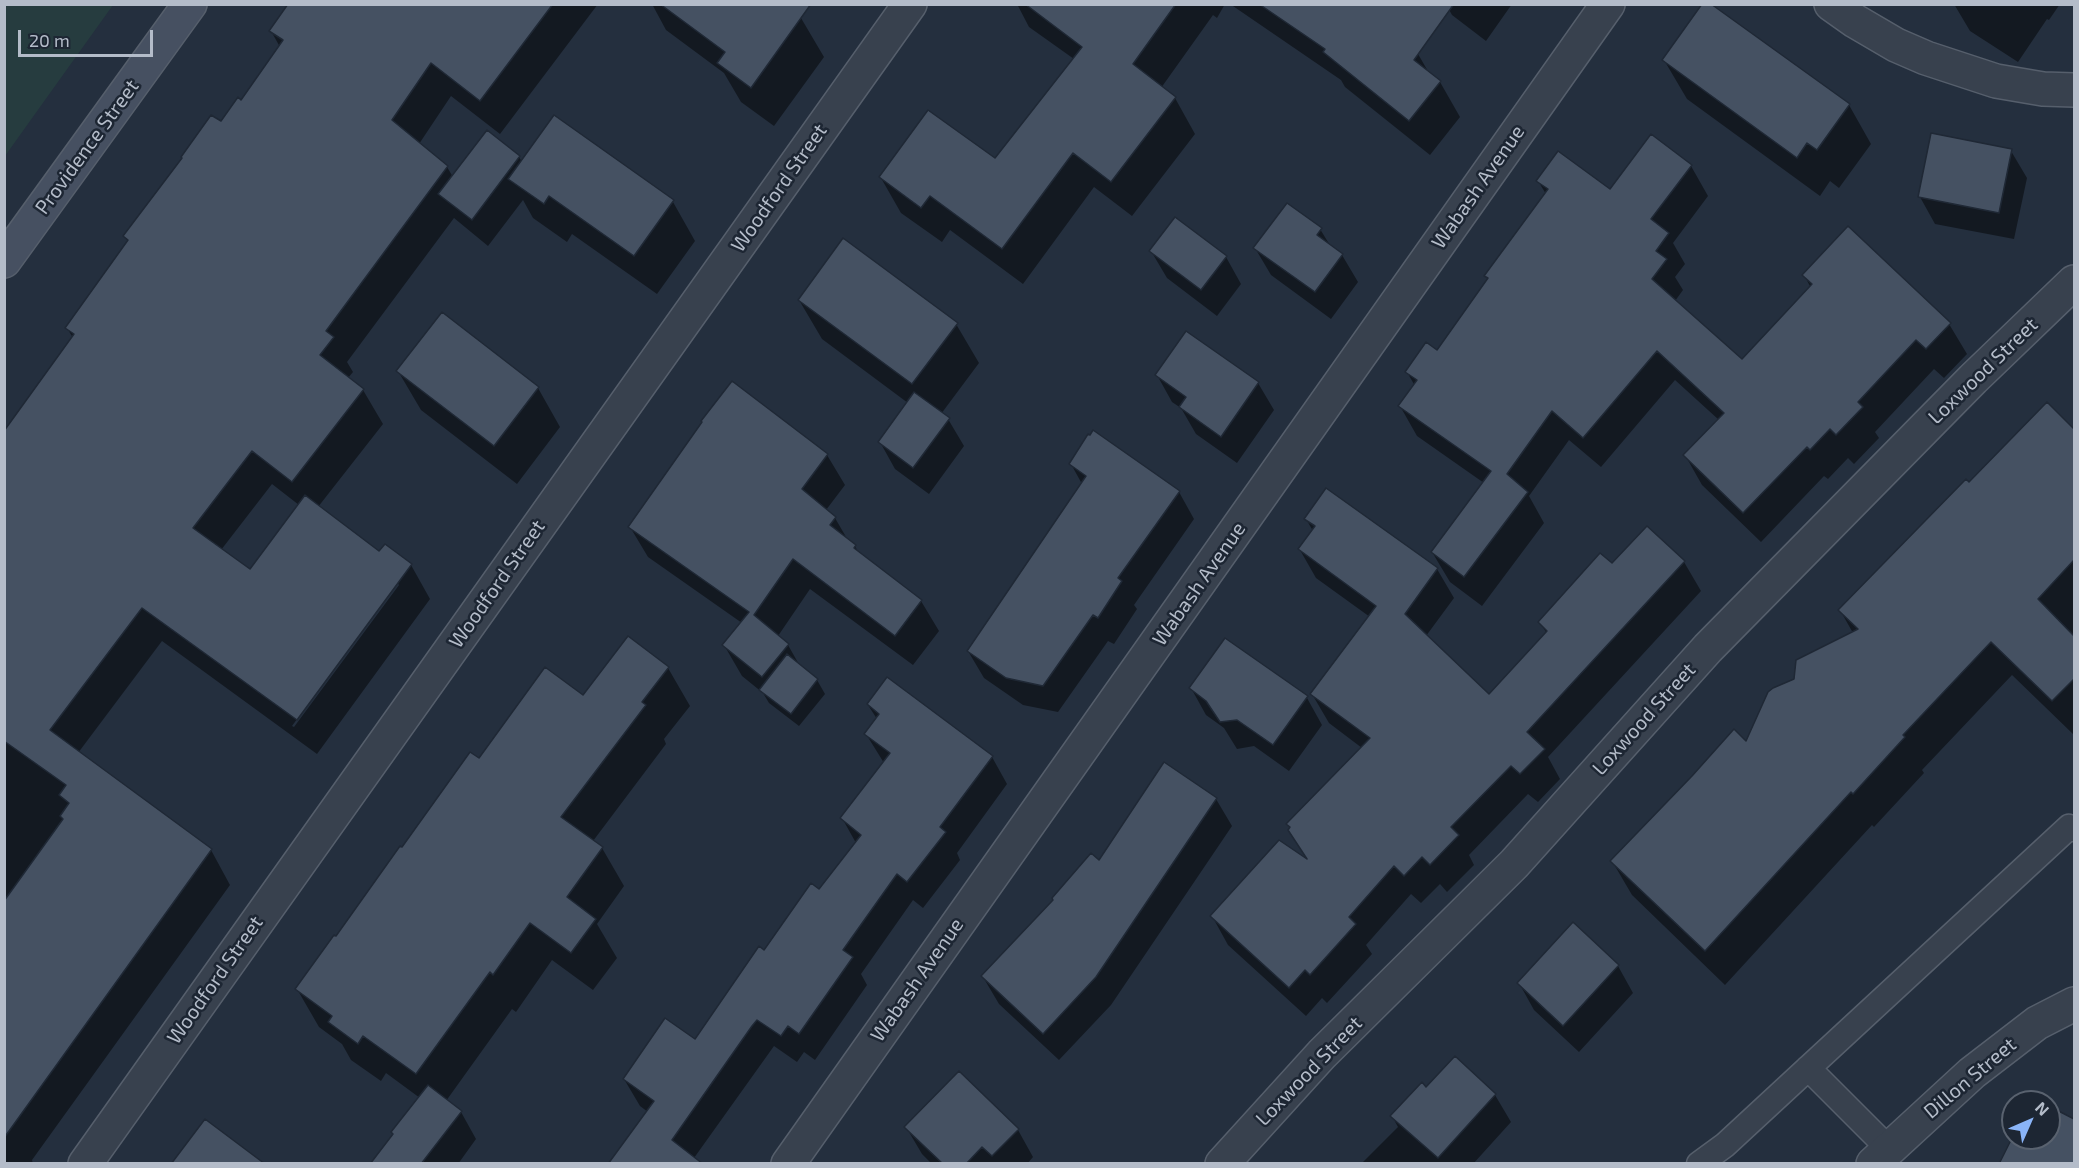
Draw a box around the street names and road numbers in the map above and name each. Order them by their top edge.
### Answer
street label: Providence Street [30,75,144,219]
street label: Woodford Street [726,119,832,257]
street label: Wabash Avenue [1426,121,1530,253]
street label: Loxwood Street [1923,313,2043,429]
street label: Woodford Street [444,515,550,653]
street label: Wabash Avenue [1147,518,1251,650]
street label: Loxwood Street [1587,658,1701,780]
street label: Woodford Street [162,911,268,1049]
street label: Wabash Avenue [865,914,969,1046]
street label: Loxwood Street [1251,1011,1367,1131]
street label: Dillon Street [1919,1032,2021,1124]

